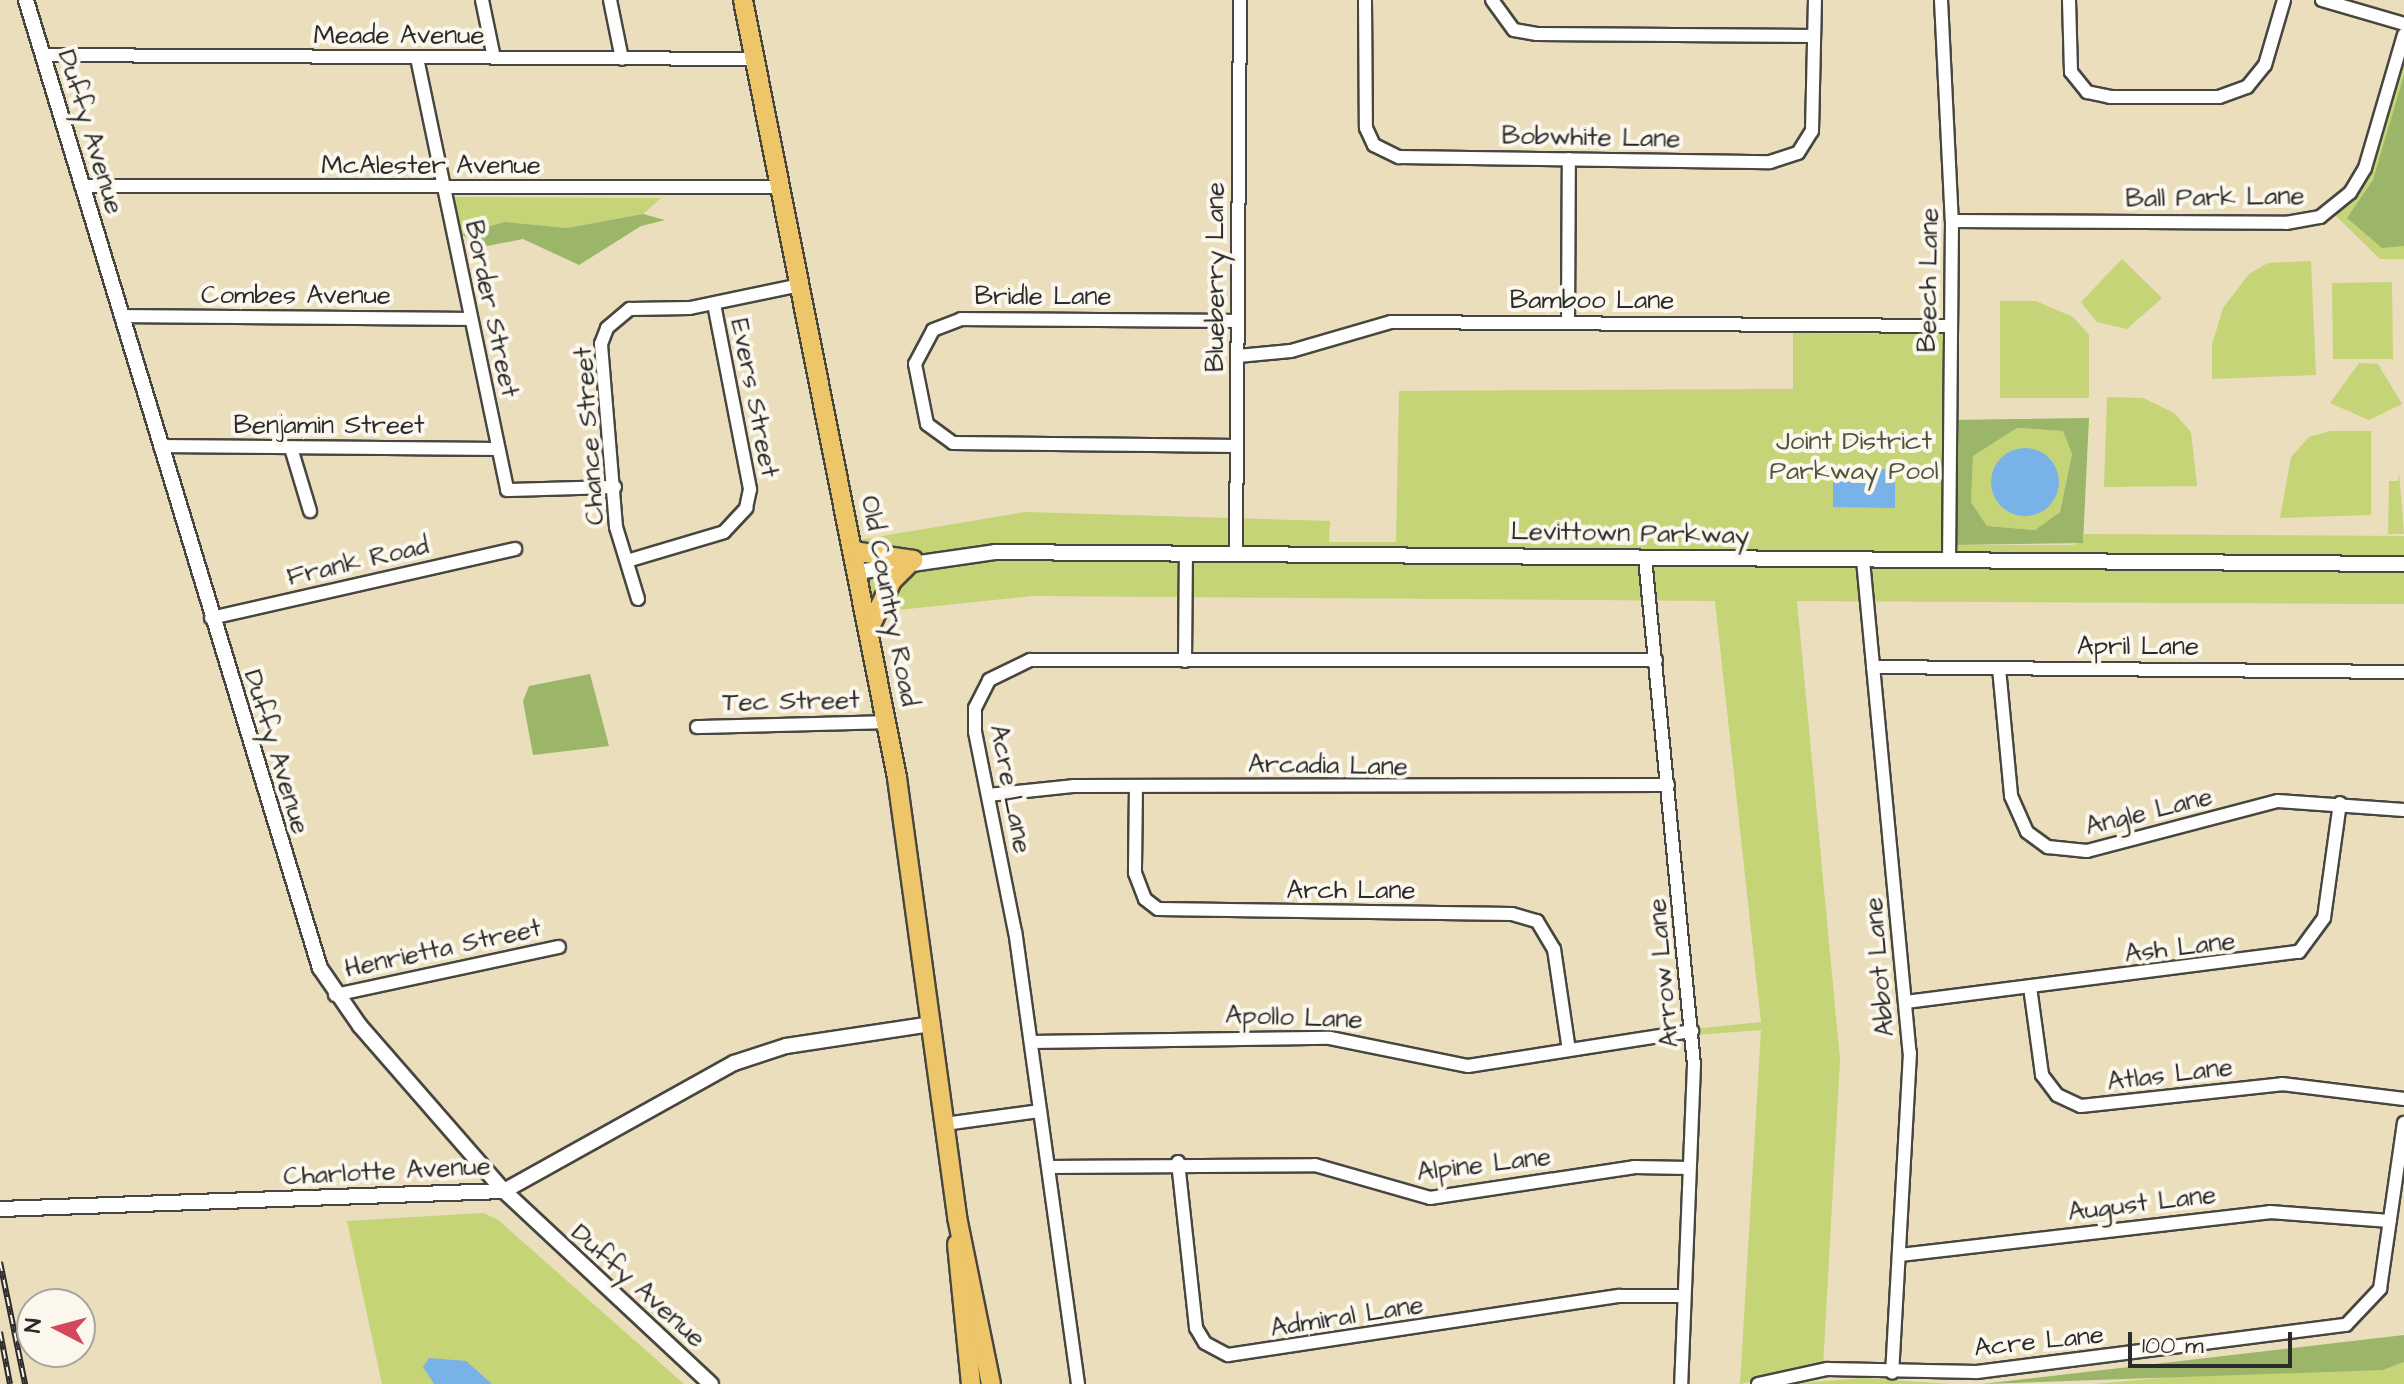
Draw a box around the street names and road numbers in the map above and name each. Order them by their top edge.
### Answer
street label: Meade Avenue [313,20,485,52]
street label: Duffy Avenue [50,46,130,218]
street label: Bobwhite Lane [1501,121,1681,155]
street label: McAlester Avenue [321,150,541,182]
street label: Ball Park Lane [2125,181,2305,215]
street label: Blueberry Lane [1200,182,1232,372]
street label: Beech Lane [1912,207,1946,353]
street label: Border Street [457,218,525,400]
street label: Combes Avenue [201,280,391,312]
street label: Bridle Lane [975,281,1111,313]
street label: Bamboo Lane [1510,285,1674,317]
street label: Evers Street [723,316,785,480]
street label: Chance Street [568,346,612,526]
street label: Benjamin Street [233,410,425,442]
street label: Old Country Road [853,493,925,709]
street label: Levittown Parkway [1511,516,1749,552]
street label: Frank Road [284,531,432,593]
street label: April Lane [2077,631,2199,663]
street label: Duffy Avenue [236,666,316,838]
street label: Tec Street [722,685,860,719]
street label: Acre Lane [982,722,1038,856]
street label: Arcadia Lane [1248,749,1408,783]
street label: Angle Lane [2082,781,2216,843]
street label: Arch Lane [1286,875,1416,907]
street label: Abbot Lane [1858,896,1902,1038]
street label: Arrow Lane [1642,897,1686,1049]
street label: Henrietta Street [342,913,544,985]
street label: Ash Lane [2123,926,2237,970]
street label: Apollo Lane [1225,1000,1363,1036]
street label: Atlas Lane [2105,1052,2235,1098]
street label: Alpine Lane [1415,1141,1553,1189]
street label: Charlotte Avenue [283,1151,491,1193]
street label: August Lane [2066,1179,2218,1229]
street label: Duffy Avenue [564,1218,712,1354]
street label: Admiral Lane [1268,1290,1426,1344]
street label: Acre Lane [1973,1320,2105,1364]

